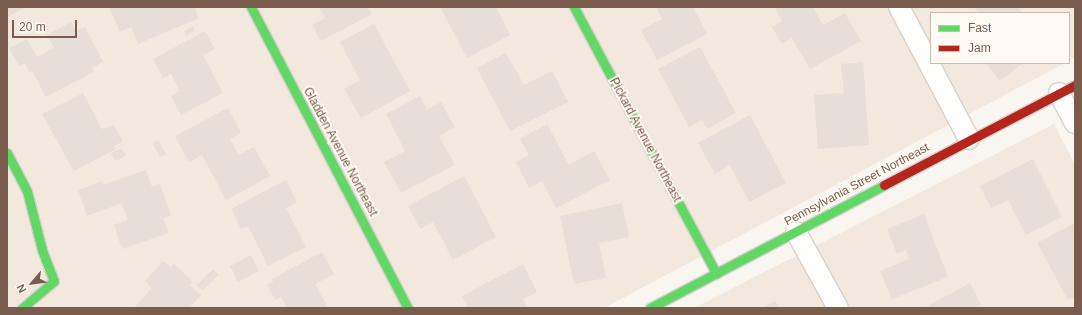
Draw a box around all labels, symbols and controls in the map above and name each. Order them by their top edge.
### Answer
scale bar [14,12,79,38]
legend [930,12,1070,64]
text: 20 m [19,20,46,34]
text: Fast [968,21,991,35]
text: Jam [968,41,991,55]
street label: Pickard Avenue Northeast [606,75,684,205]
street label: Gladden Avenue Northeast [300,85,380,219]
street label: Pennsylvania Street Northeast [782,141,932,229]
north arrow [12,263,52,303]
text: N [14,282,29,295]

